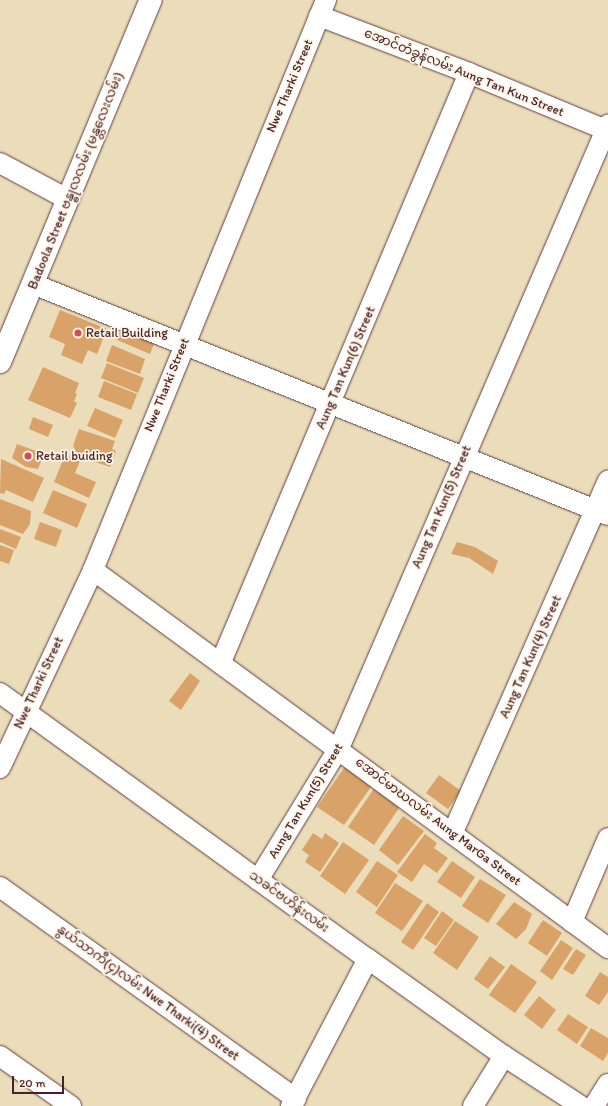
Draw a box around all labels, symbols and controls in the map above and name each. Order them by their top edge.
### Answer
street label: အောင်တံခွန်လမ်း Aung Tan Kun Street [362,26,566,120]
street label: Nwe Tharki Street [263,37,317,135]
street label: Badoola Street ဗန္ဓုလလမ်း (မန္တလေးလမ်း) [25,70,127,292]
street label: Aung Tan Kun(6) Street [313,305,379,431]
place label: Retail Building [86,325,168,341]
marker: Retail Building [73,328,83,338]
street label: Nwe Tharki Street [141,336,193,434]
street label: Aung Tan Kun(5) Street [409,444,475,570]
place label: Retail buiding [36,448,113,464]
marker: Retail buiding [23,451,33,461]
street label: Aung Tan Kun(4) Street [497,594,565,720]
street label: Nwe Tharki Street [11,634,67,732]
street label: Aung Tan Kun(5) Street [266,741,346,861]
street label: အောင်မာဃလမ်း Aung MarGa Street [352,755,524,889]
street label: သခင်ဗဟိန်းလမ်း [246,868,332,936]
street label: နွယ်သာကီ(၄)လမ်း Nwe Tharki(4) Street [54,922,242,1064]
scale bar [14,1068,66,1094]
text: 20 m [19,1076,46,1090]

